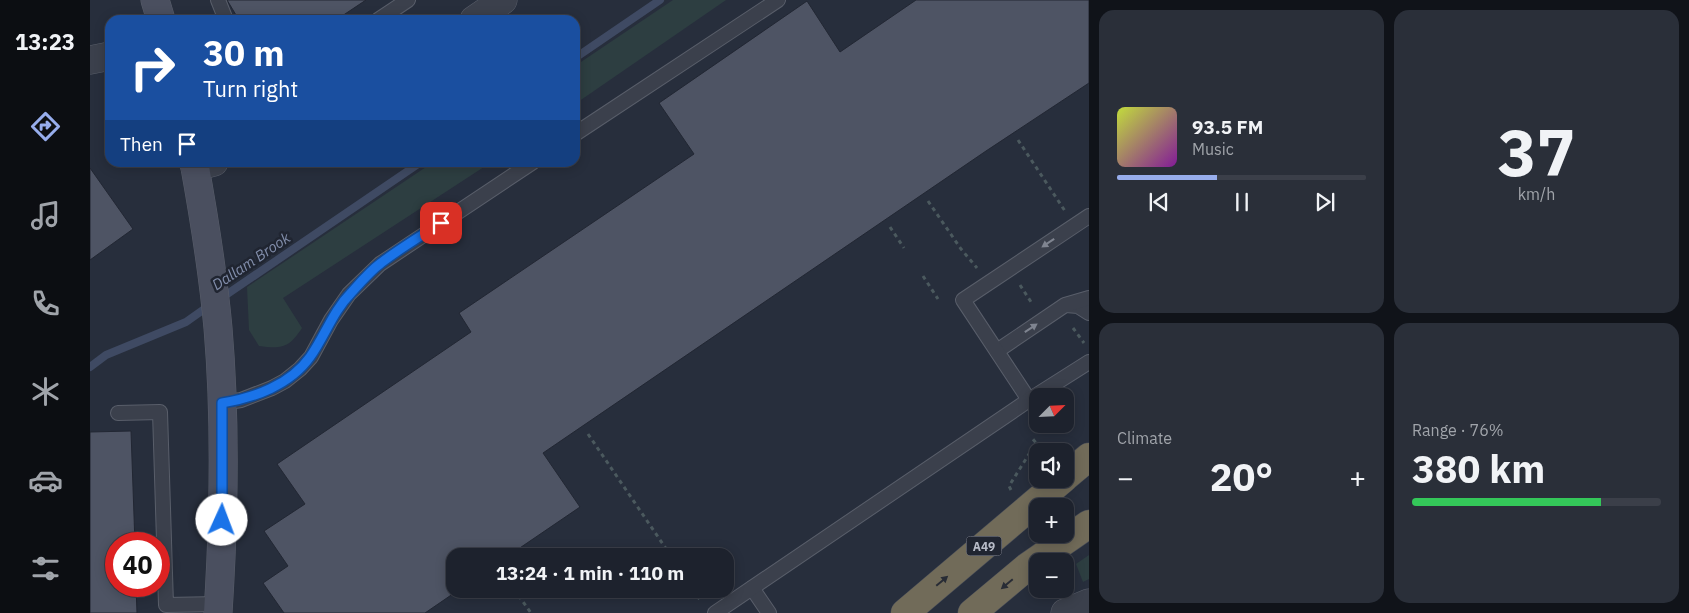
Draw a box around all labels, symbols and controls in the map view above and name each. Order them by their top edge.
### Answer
text: 13:23 [15,27,75,56]
text: 30 m [203,30,285,76]
icon: right [120,35,185,100]
text: Turn right [203,74,298,103]
icon: directions [28,109,63,144]
text: 37 [1497,109,1576,194]
text: 93.5 FM [1192,115,1263,139]
icon: arrive [173,130,201,158]
text: Then [120,132,163,156]
text: Music [1192,139,1234,159]
text: km/h [1518,184,1555,204]
icon: previous [1145,188,1173,216]
icon: pause [1228,188,1256,216]
icon: next [1311,188,1339,216]
icon: music [28,198,63,233]
pin [420,202,462,244]
icon: arrive [427,209,455,237]
water label: Dallam Brook [208,228,294,294]
one-way arrow [1041,238,1055,248]
icon: phone [28,286,63,321]
one-way arrow [1025,323,1038,333]
icon: climate [28,374,63,409]
north arrow [1029,388,1074,432]
map controls [1029,388,1074,598]
text: Range · 76% [1412,420,1504,440]
text: Climate [1117,428,1172,448]
button: sound [1029,443,1074,488]
text: 380 km [1412,444,1545,493]
text: 20° [1210,452,1273,501]
text: − [1117,459,1134,496]
text: + [1349,459,1366,496]
icon: car [28,463,63,498]
position arrow [195,493,247,545]
button: + [1029,498,1074,543]
speed limit sign: 40 [105,532,170,597]
road number: A49 [966,536,1002,556]
icon: filters [28,551,63,586]
button: − [1029,553,1074,598]
text: 13:24 · 1 min · 110 m [496,561,684,585]
one-way arrow [935,576,948,587]
one-way arrow [1001,578,1014,589]

